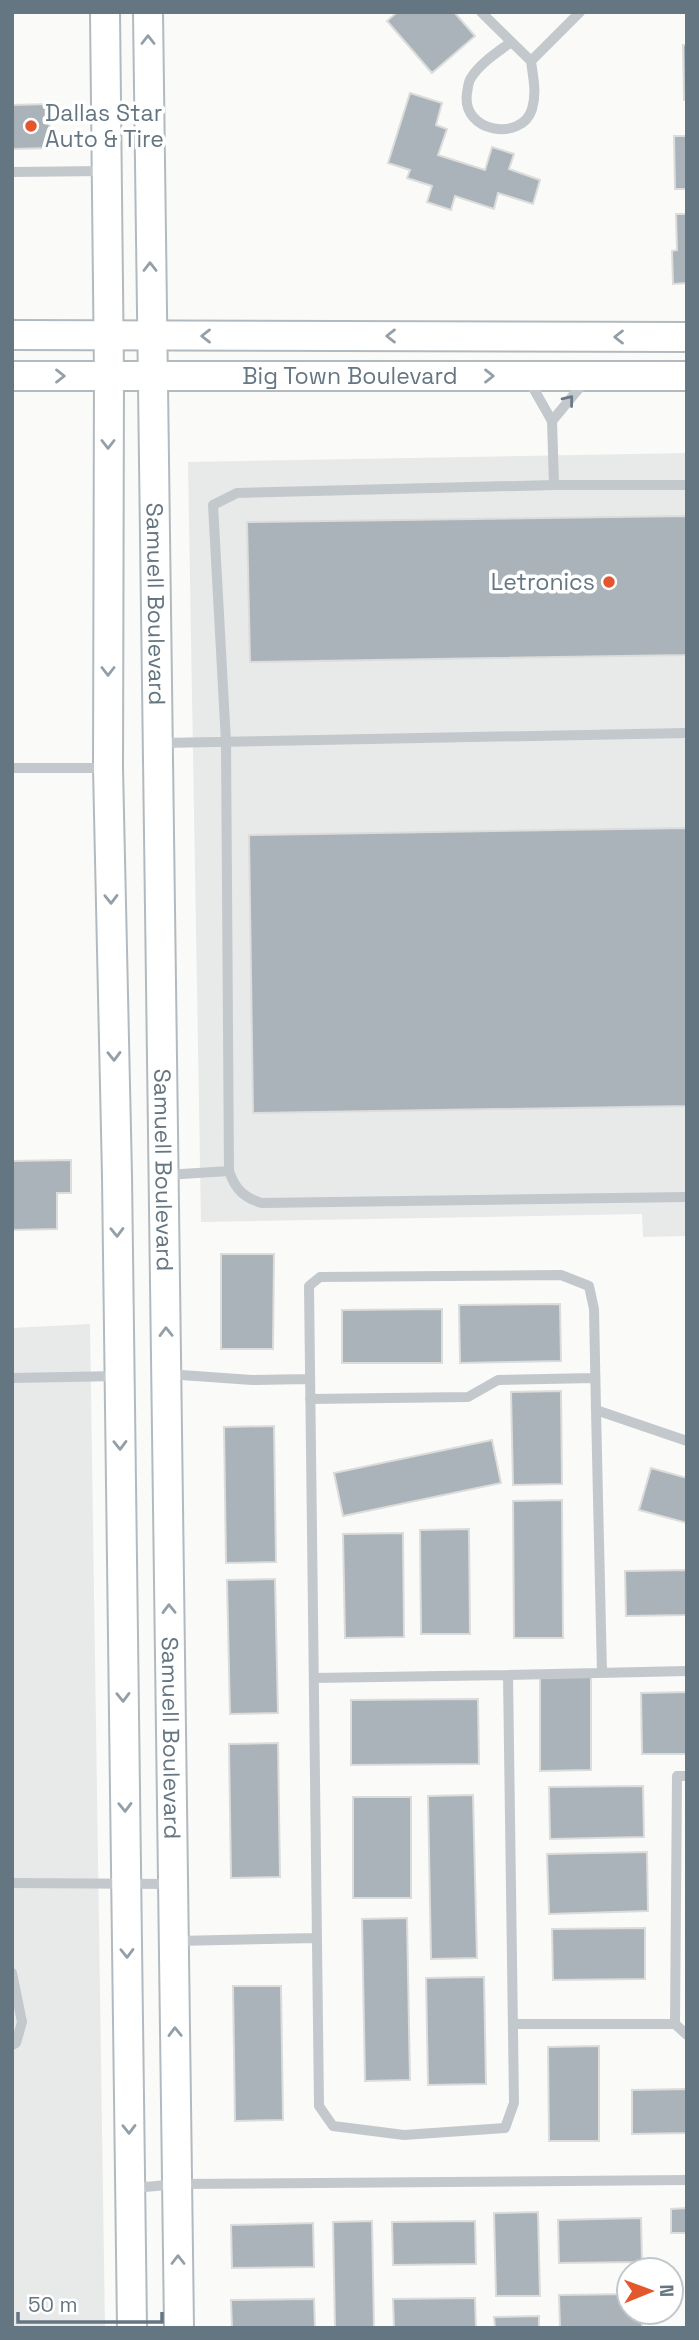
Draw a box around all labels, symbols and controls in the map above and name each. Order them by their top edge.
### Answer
one-way arrow [140,34,156,45]
place label: Dallas Star Auto & Tire [45,98,164,154]
marker: Dallas Star Auto & Tire [23,118,39,134]
one-way arrow [142,262,158,272]
one-way arrow [200,328,211,344]
one-way arrow [385,328,396,344]
one-way arrow [613,329,624,344]
street label: Big Town Boulevard [242,361,458,391]
one-way arrow [56,368,66,384]
one-way arrow [484,368,495,384]
one-way arrow [561,395,574,407]
one-way arrow [100,439,116,450]
street label: Samuell Boulevard [140,502,172,705]
place label: Letronics [491,567,595,597]
marker: Letronics [601,574,617,590]
one-way arrow [100,667,116,677]
one-way arrow [103,894,119,905]
one-way arrow [106,1051,122,1061]
street label: Samuell Boulevard [147,1068,180,1271]
one-way arrow [109,1227,125,1237]
one-way arrow [158,1326,174,1337]
one-way arrow [112,1440,128,1450]
one-way arrow [161,1603,177,1613]
street label: Samuell Boulevard [155,1636,187,1839]
one-way arrow [115,1692,131,1702]
one-way arrow [117,1803,133,1813]
one-way arrow [119,1948,135,1959]
one-way arrow [167,2026,182,2037]
one-way arrow [121,2124,137,2135]
one-way arrow [171,2254,186,2265]
north arrow [615,2256,685,2326]
scale bar [18,2280,161,2324]
text: N [654,2284,679,2297]
text: 50 m [28,2291,78,2318]

